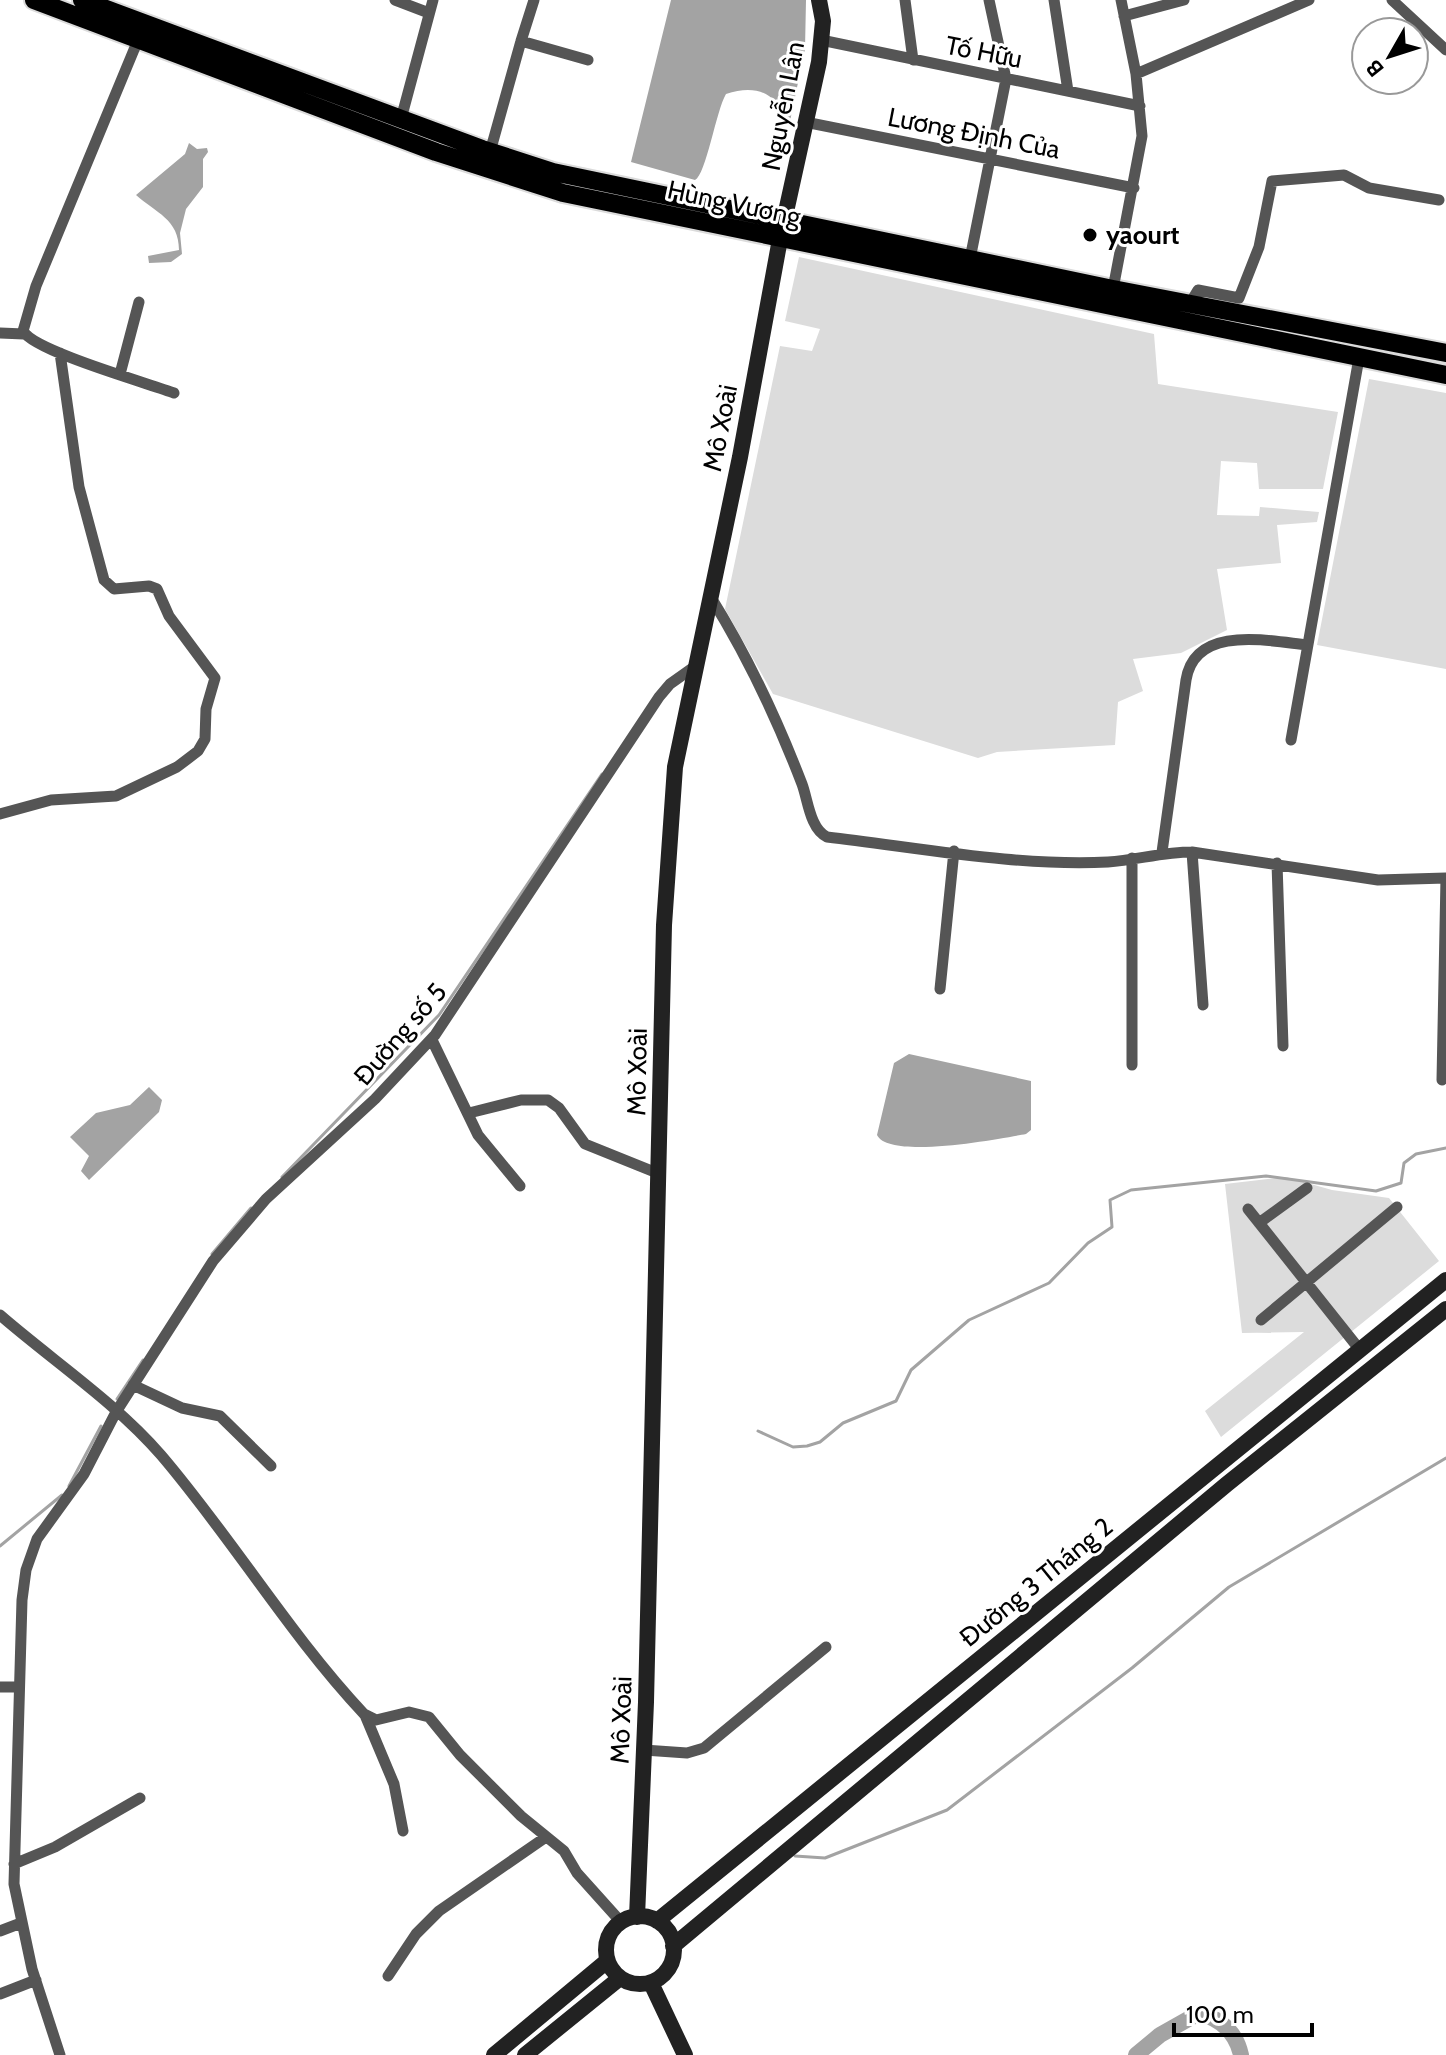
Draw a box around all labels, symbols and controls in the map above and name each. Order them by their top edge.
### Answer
north arrow [1350,16,1430,96]
street label: Tố Hữu [943,29,1025,75]
street label: Nguyễn Lân [755,39,811,173]
text: B [1360,54,1390,82]
street label: Lương Định Của [885,101,1063,165]
street label: Hùng Vương [664,173,805,233]
place label: yaourt [1106,219,1180,251]
marker: yaourt [1081,226,1099,244]
street label: Mô Xoài [696,382,744,474]
street label: Đường số 5 [347,976,453,1092]
street label: Mô Xoài [620,1028,654,1116]
street label: Đường 3 Tháng 2 [953,1511,1119,1653]
street label: Mô Xoài [603,1676,639,1764]
scale bar [1174,1987,1312,2037]
text: 100 m [1186,2000,1254,2029]

